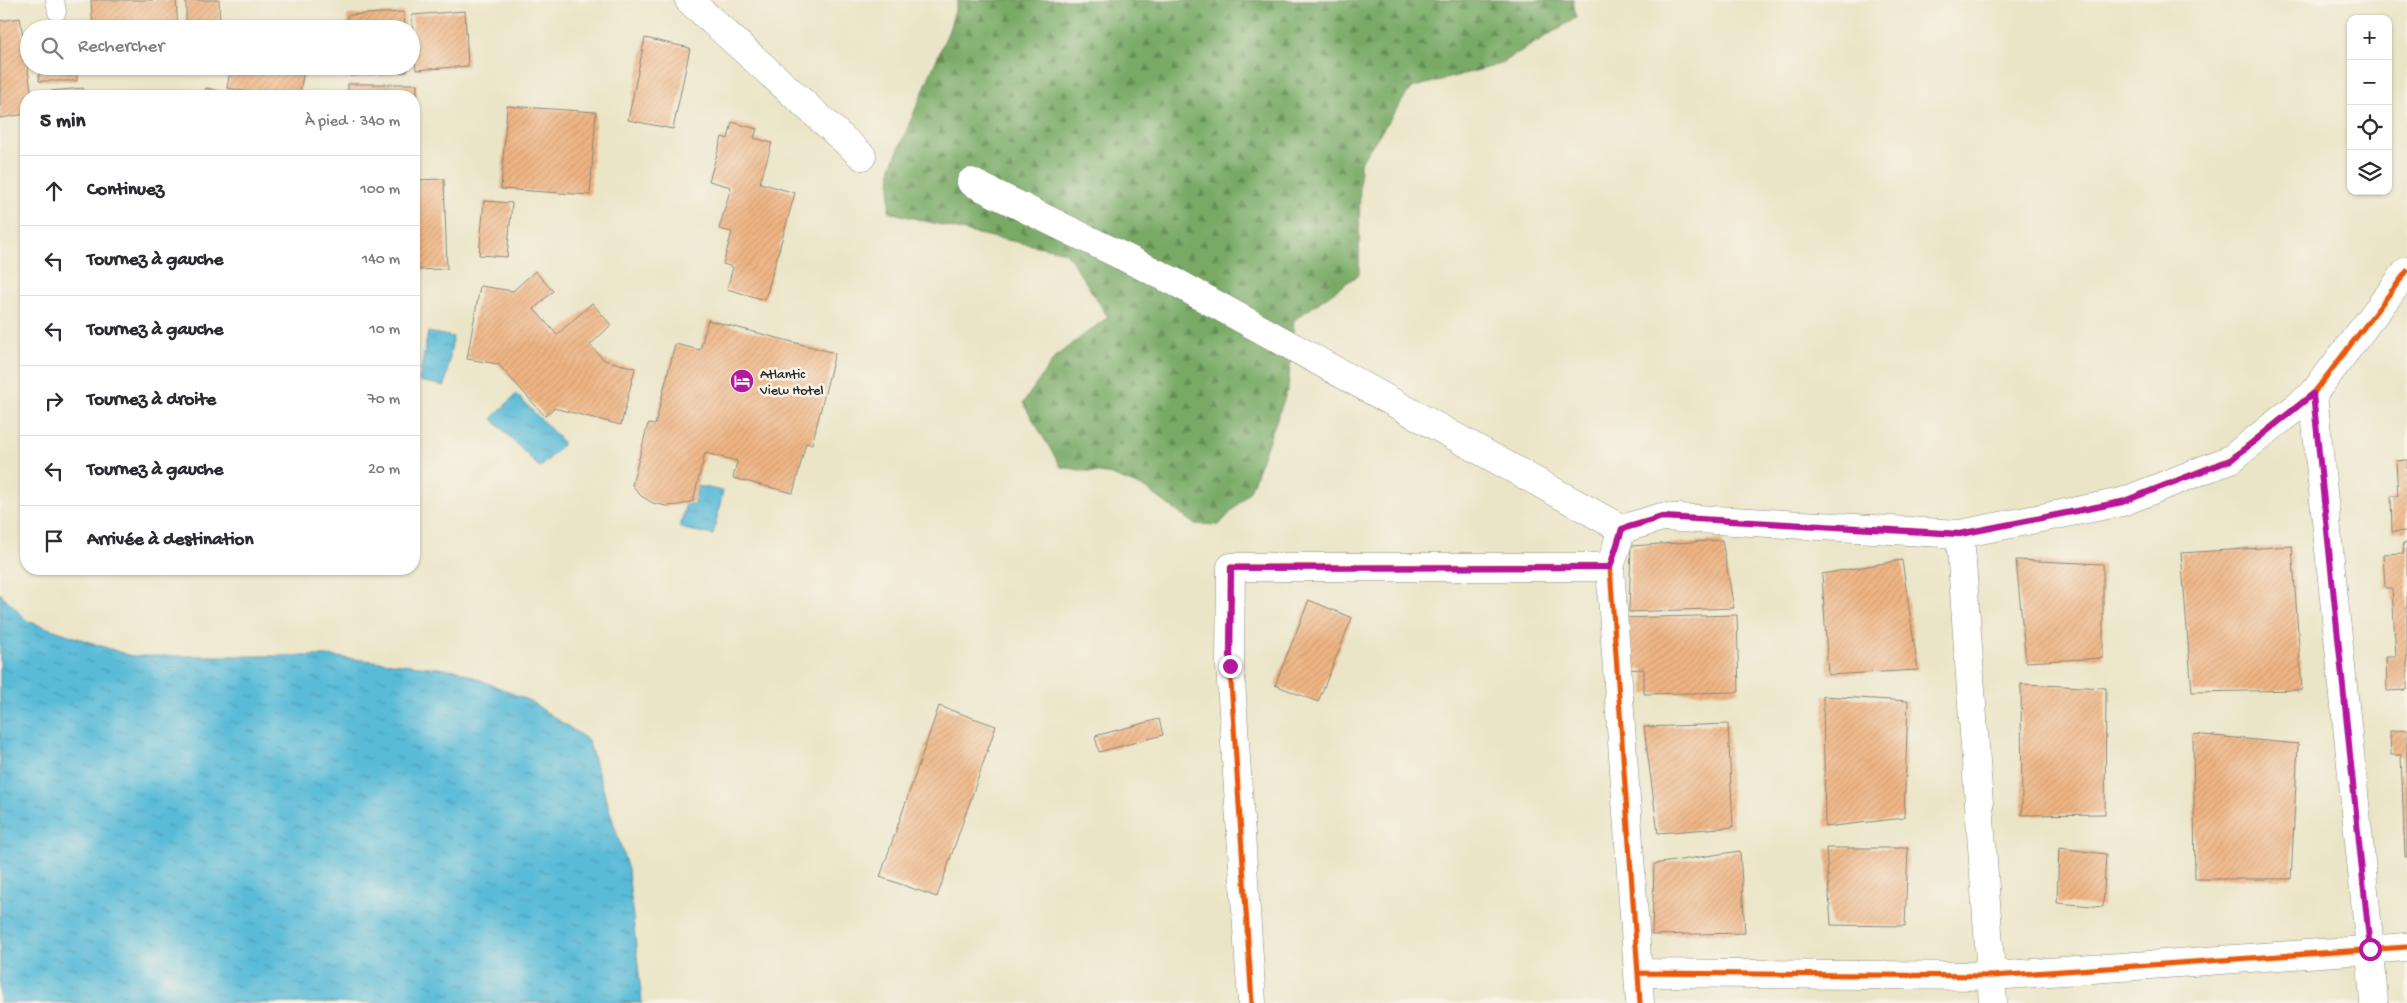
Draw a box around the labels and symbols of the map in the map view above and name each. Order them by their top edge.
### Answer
place label: Atlantic View Hotel [759,367,824,400]
hotel icon: Atlantic View Hotel [729,368,755,394]
route end [1219,655,1242,678]
route start [2359,938,2382,961]

